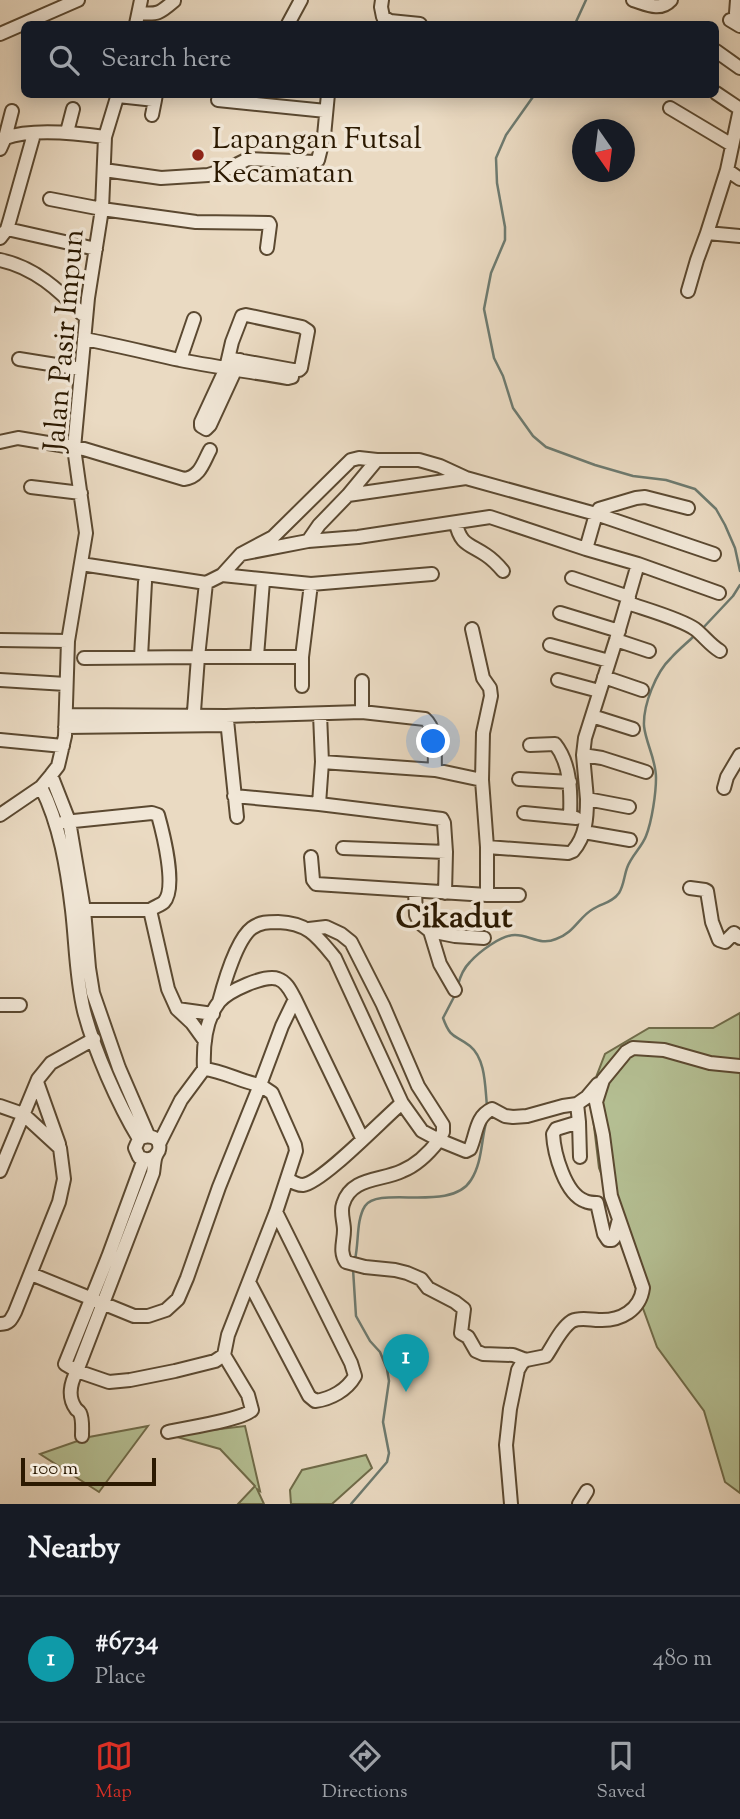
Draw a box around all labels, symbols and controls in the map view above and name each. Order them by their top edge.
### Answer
search box [21,21,719,98]
icon: search [45,41,83,79]
text: Search here [101,41,231,78]
place label: Lapangan Futsal Kecamatan [212,119,422,196]
north arrow [572,119,635,182]
marker: Lapangan Futsal Kecamatan [190,147,206,163]
street label: Jalan Pasir Impun [34,227,97,455]
your location [416,724,450,758]
district label: Cikadut [396,895,513,943]
pin: 1 [383,1334,429,1392]
scale bar [21,1455,156,1487]
text: 100 m [32,1456,78,1483]
text: Nearby [28,1528,120,1571]
text: #6734 [95,1624,158,1661]
text: 1 [47,1643,55,1676]
text: 480 m [653,1643,712,1676]
text: Place [95,1661,146,1694]
tab: Map [95,1737,133,1806]
tab: Directions [322,1737,407,1806]
tab: Saved [597,1737,645,1806]

